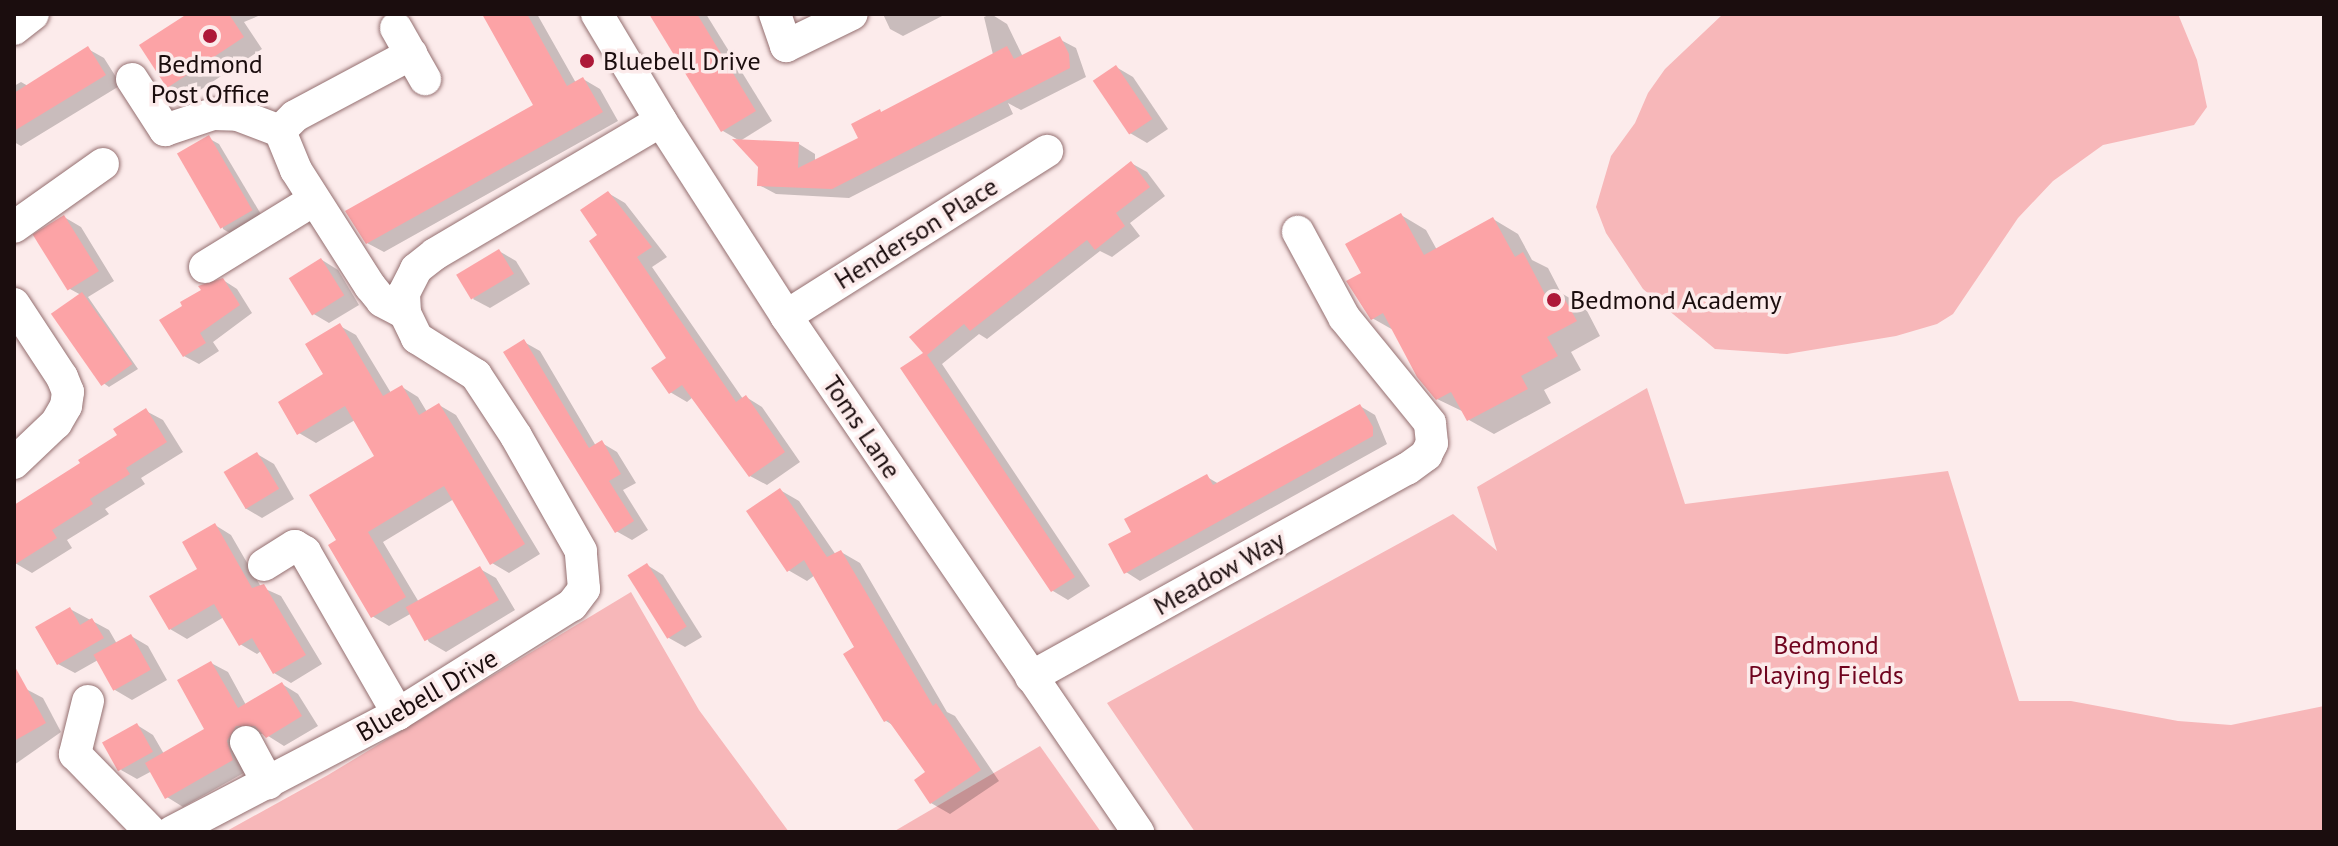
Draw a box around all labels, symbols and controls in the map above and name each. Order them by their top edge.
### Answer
marker: Bedmond Post Office [201,27,219,45]
place label: Bluebell Drive [603,45,761,77]
place label: Bedmond Post Office [151,48,269,110]
marker: Bluebell Drive [578,52,596,70]
street label: Henderson Place [829,170,1003,296]
place label: Bedmond Academy [1570,284,1782,316]
marker: Bedmond Academy [1545,291,1563,309]
street label: Toms Lane [816,370,908,484]
street label: Meadow Way [1148,524,1290,622]
park label: Bedmond Playing Fields [1748,629,1904,690]
street label: Bluebell Drive [351,642,503,748]

